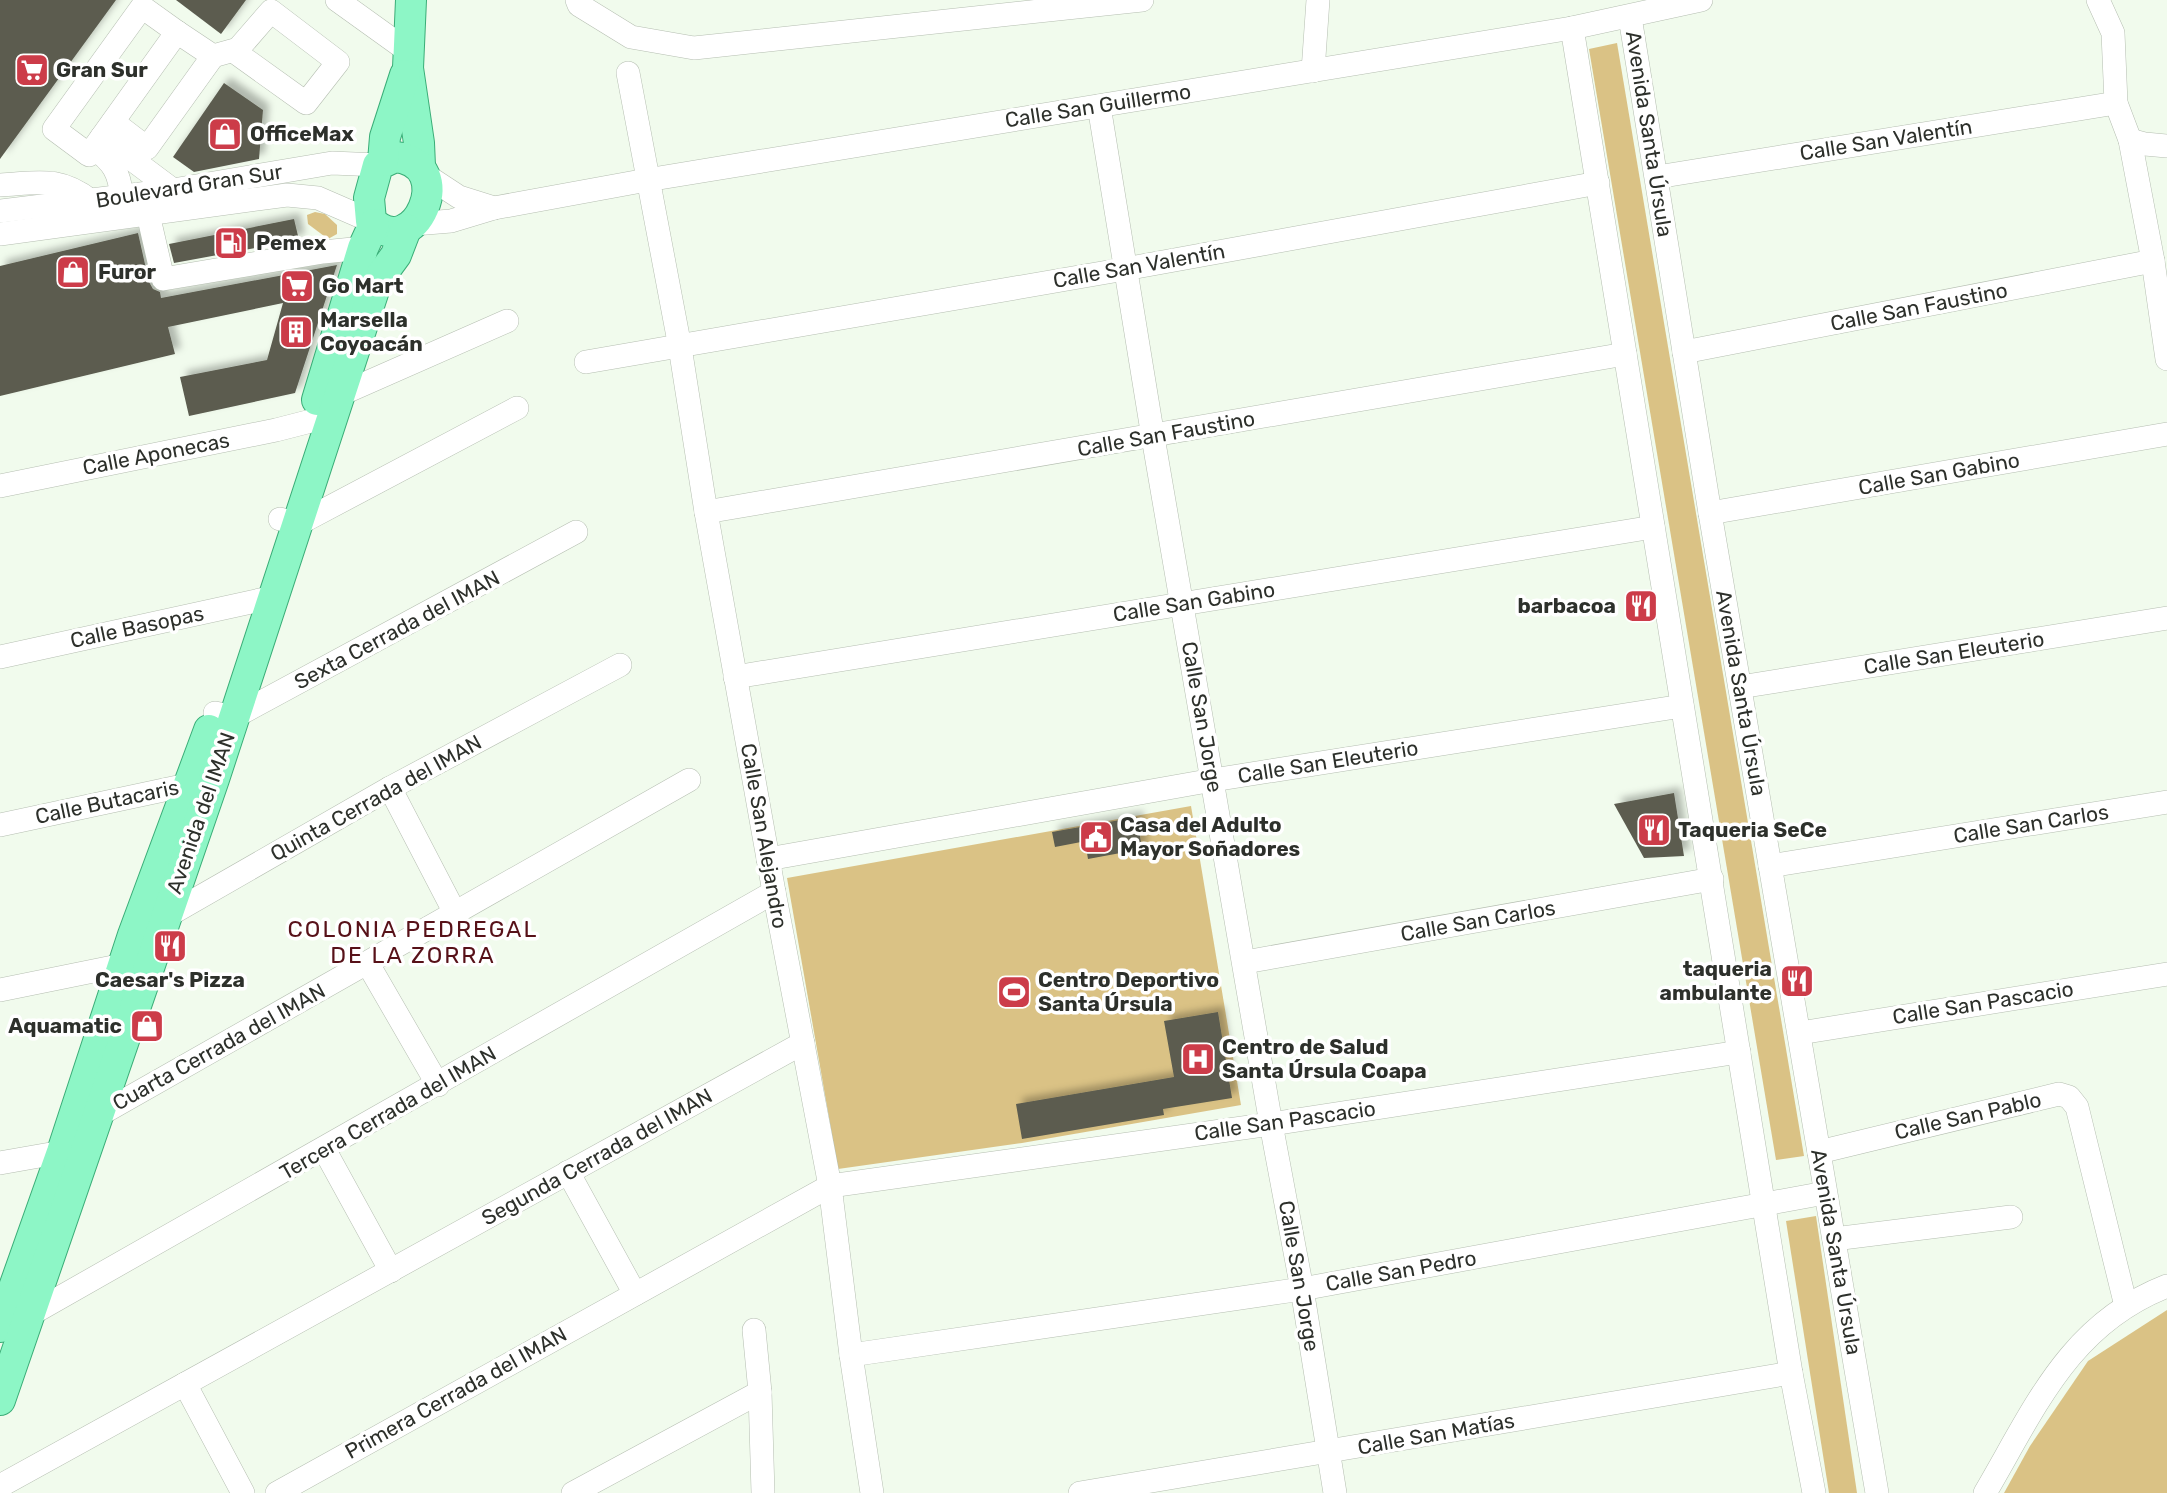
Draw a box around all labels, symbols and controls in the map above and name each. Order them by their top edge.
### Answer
street label: Avenida Santa Úrsula [1621,29,1678,239]
supermarket icon: Gran Sur [13,51,51,89]
place label: Gran Sur [56,57,148,82]
street label: Calle San Guillermo [1003,78,1193,133]
street label: Calle San Valentín [1798,114,1974,165]
shop icon: OfficeMax [206,115,244,153]
place label: OfficeMax [250,121,354,146]
street label: Boulevard Gran Sur [94,158,284,213]
fuel station icon: Pemex [212,224,250,262]
place label: Pemex [256,230,327,255]
street label: Calle San Valentín [1051,238,1227,293]
shop icon: Furor [54,253,92,291]
place label: Furor [98,259,157,284]
supermarket icon: Go Mart [278,267,316,305]
place label: Go Mart [322,273,404,298]
street label: Calle San Faustino [1828,277,2010,336]
place label: Marsella Coyoacán [320,307,423,356]
building icon: Marsella Coyoacán [277,313,315,351]
street label: Calle San Faustino [1075,406,1257,461]
street label: Calle Aponecas [80,427,231,480]
street label: Calle San Gabino [1856,447,2022,500]
street label: Sexta Cerrada del IMAN [290,565,504,694]
street label: Calle San Gabino [1111,576,1277,627]
restaurant icon: barbacoa [1622,587,1660,625]
street label: Avenida Santa Úrsula [1711,588,1772,798]
place label: barbacoa [1518,593,1616,618]
street label: Calle Basopas [68,600,206,653]
street label: Calle San Eleuterio [1862,626,2046,679]
street label: Calle San Jorge [1177,640,1228,794]
street label: Avenida del IMAN [161,729,240,897]
street label: Quinta Cerrada del IMAN [266,729,486,866]
street label: Calle San Eleuterio [1236,735,1420,788]
street label: Calle San Alejandro [736,741,793,930]
street label: Calle Butacaris [33,774,181,829]
street label: Calle San Carlos [1952,799,2110,848]
restaurant icon: Taqueria SeCe [1635,811,1673,849]
place label: Casa del Adulto Mayor Soñadores [1120,812,1300,861]
place label: Taqueria SeCe [1678,817,1827,842]
public building icon: Casa del Adulto Mayor Soñadores [1077,818,1115,856]
street label: Calle San Carlos [1399,895,1557,946]
district label: COLONIA PEDREGAL DE LA ZORRA [288,915,538,969]
restaurant icon: Caesar's Pizza [151,927,189,965]
place label: taqueria ambulante [1660,956,1772,1005]
restaurant icon: taqueria ambulante [1778,962,1816,1000]
place label: Caesar's Pizza [95,967,245,992]
place label: Centro Deportivo Santa Úrsula [1038,967,1219,1016]
sports icon: Centro Deportivo Santa Úrsula [995,973,1033,1011]
street label: Calle San Pascacio [1891,976,2075,1029]
street label: Cuarta Cerrada del IMAN [108,978,329,1115]
shop icon: Aquamatic [128,1007,166,1045]
place label: Aquamatic [8,1013,122,1038]
place label: Centro de Salud Santa Úrsula Coapa [1222,1034,1427,1083]
street label: Tercera Cerrada del IMAN [275,1040,500,1185]
hospital icon: Centro de Salud Santa Úrsula Coapa [1179,1040,1217,1078]
street label: Segunda Cerrada del IMAN [477,1083,716,1230]
street label: Calle San Pablo [1892,1086,2044,1145]
street label: Calle San Pascacio [1193,1095,1377,1146]
street label: Avenida Santa Úrsula [1806,1147,1867,1357]
street label: Calle San Jorge [1274,1199,1325,1353]
street label: Calle San Pedro [1324,1245,1478,1296]
street label: Primera Cerrada del IMAN [341,1321,571,1464]
street label: Calle San Matías [1355,1407,1516,1460]

